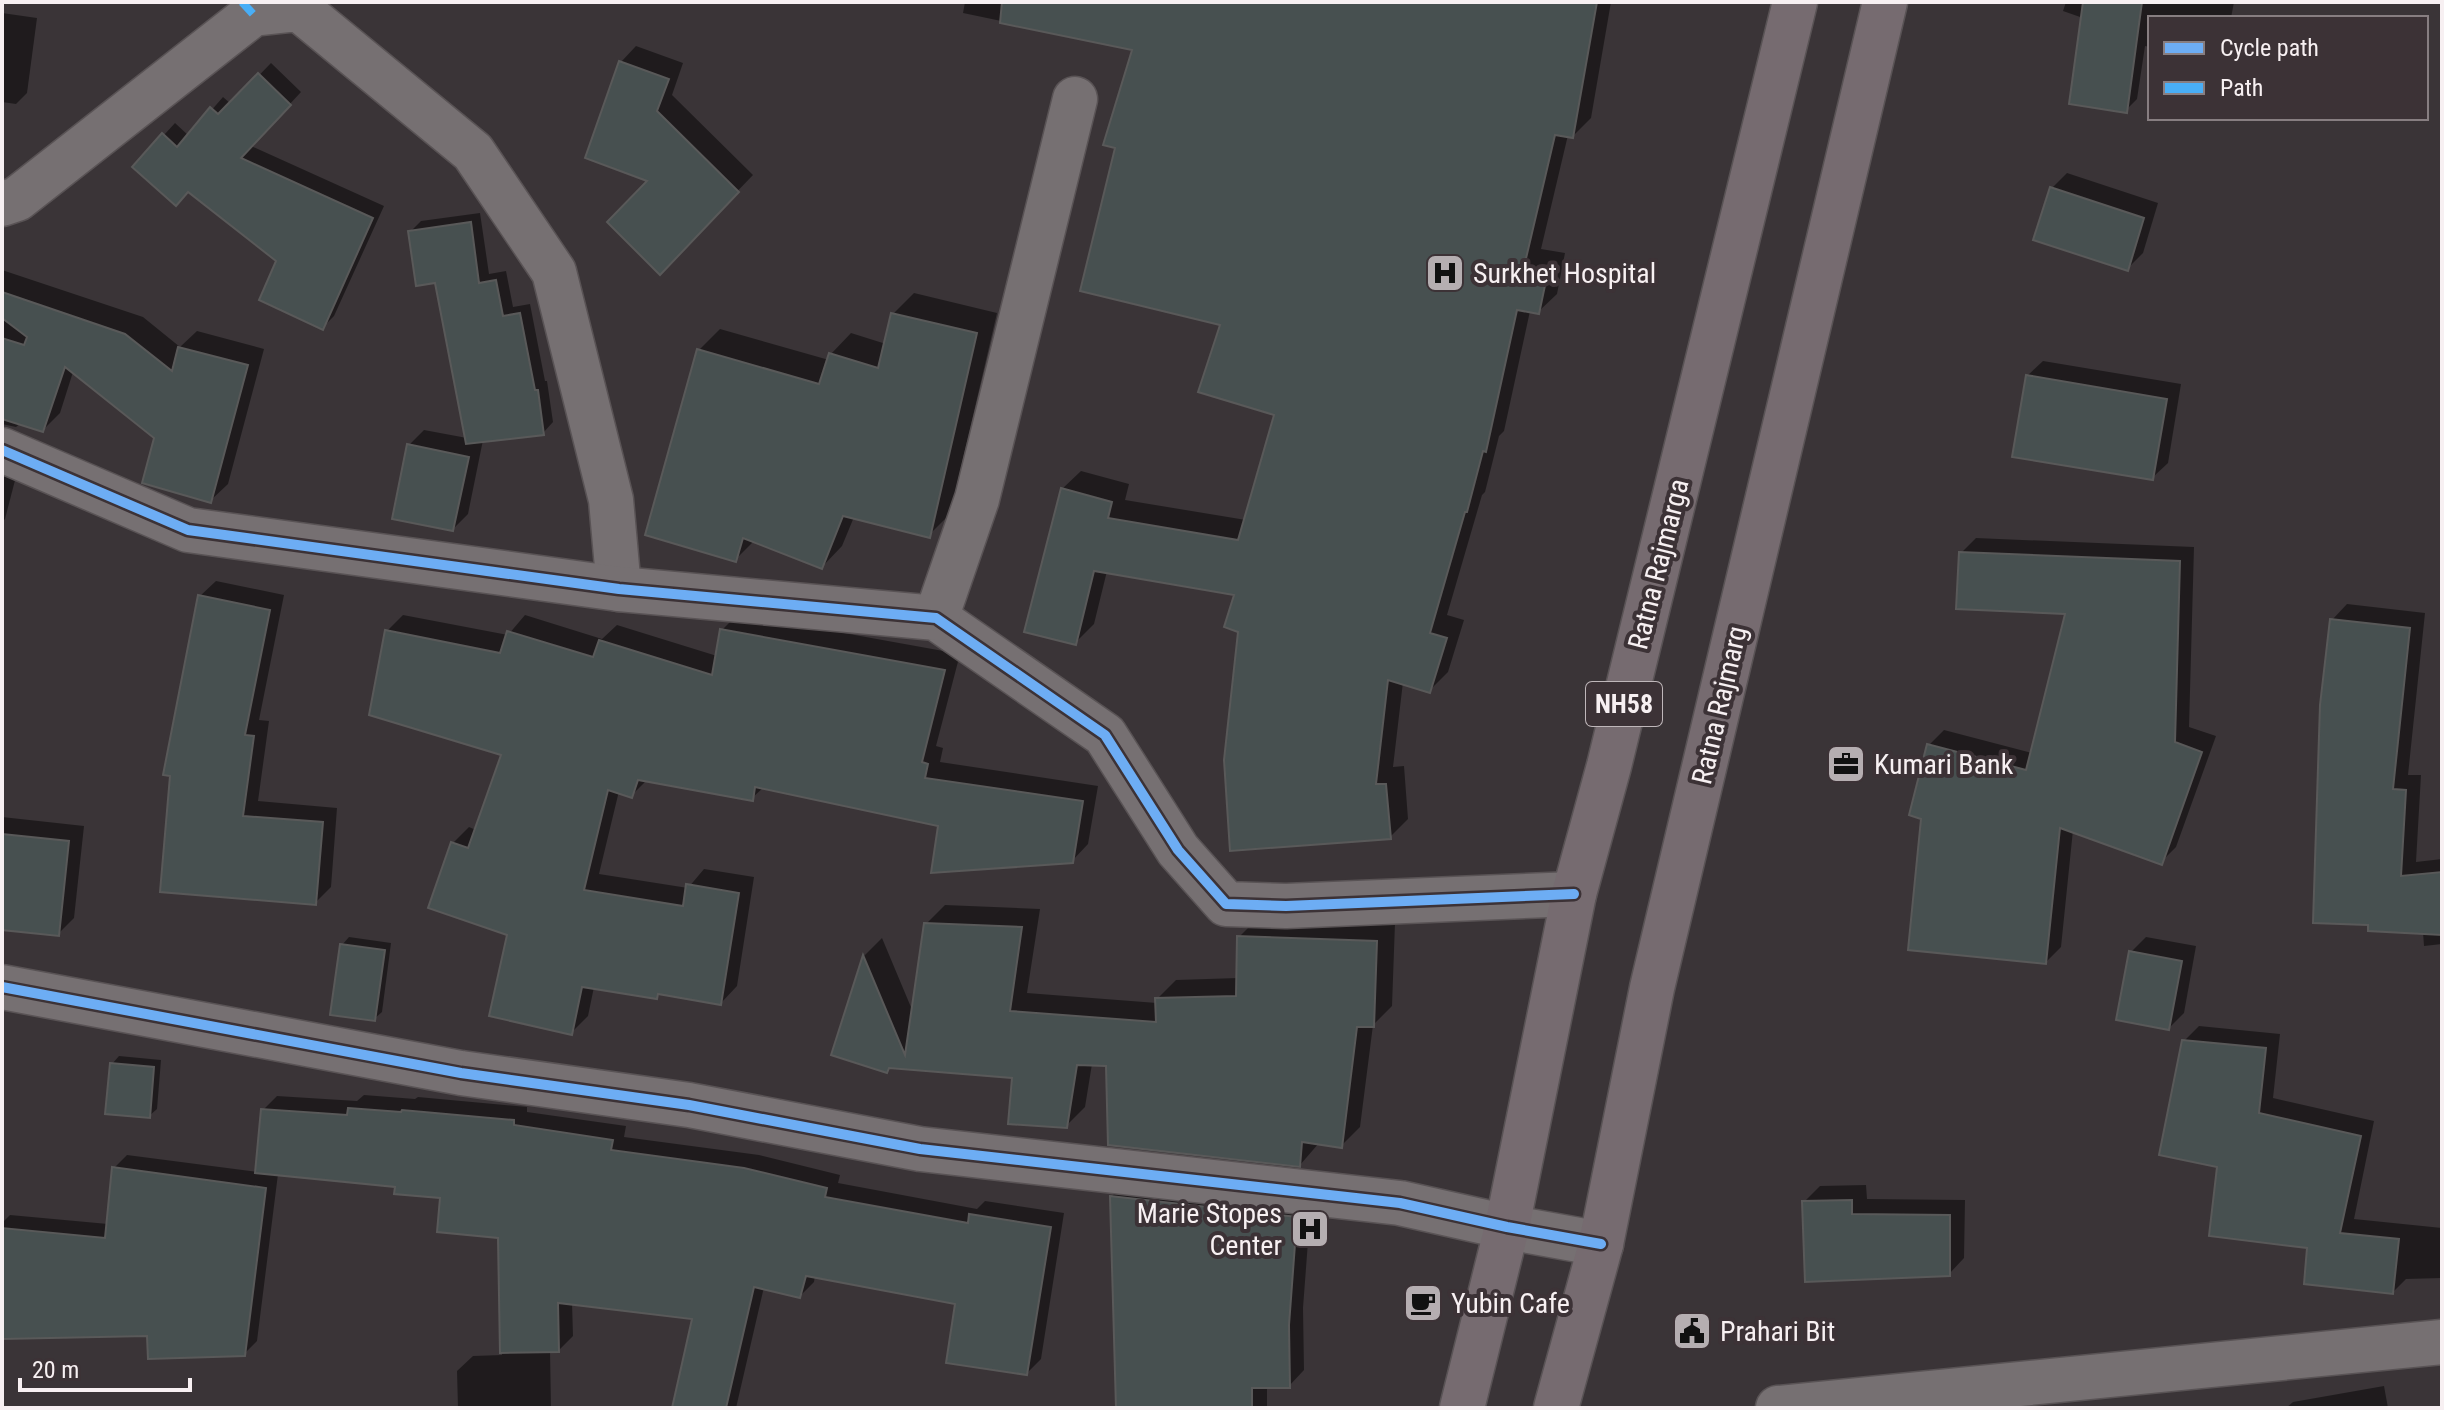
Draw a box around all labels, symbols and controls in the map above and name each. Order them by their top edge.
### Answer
legend [2148,16,2428,120]
text: Cycle path [2220,34,2319,62]
text: Path [2220,74,2263,102]
hospital icon: Surkhet Hospital [1424,252,1466,294]
place label: Surkhet Hospital [1473,257,1656,290]
street label: Ratna Rajmarga [1621,475,1696,653]
street label: Ratna Rajmarg [1685,623,1754,787]
road number: NH58 [1586,682,1662,726]
office icon: Kumari Bank [1825,743,1867,785]
place label: Kumari Bank [1874,748,2014,781]
place label: Marie Stopes Center [1137,1197,1282,1262]
hospital icon: Marie Stopes Center [1289,1208,1331,1250]
cafe icon: Yubin Cafe [1402,1282,1444,1324]
place label: Yubin Cafe [1451,1287,1570,1320]
public building icon: Prahari Bit [1671,1310,1713,1352]
place label: Prahari Bit [1720,1315,1835,1348]
scale bar [20,1342,190,1392]
text: 20 m [32,1356,79,1384]

